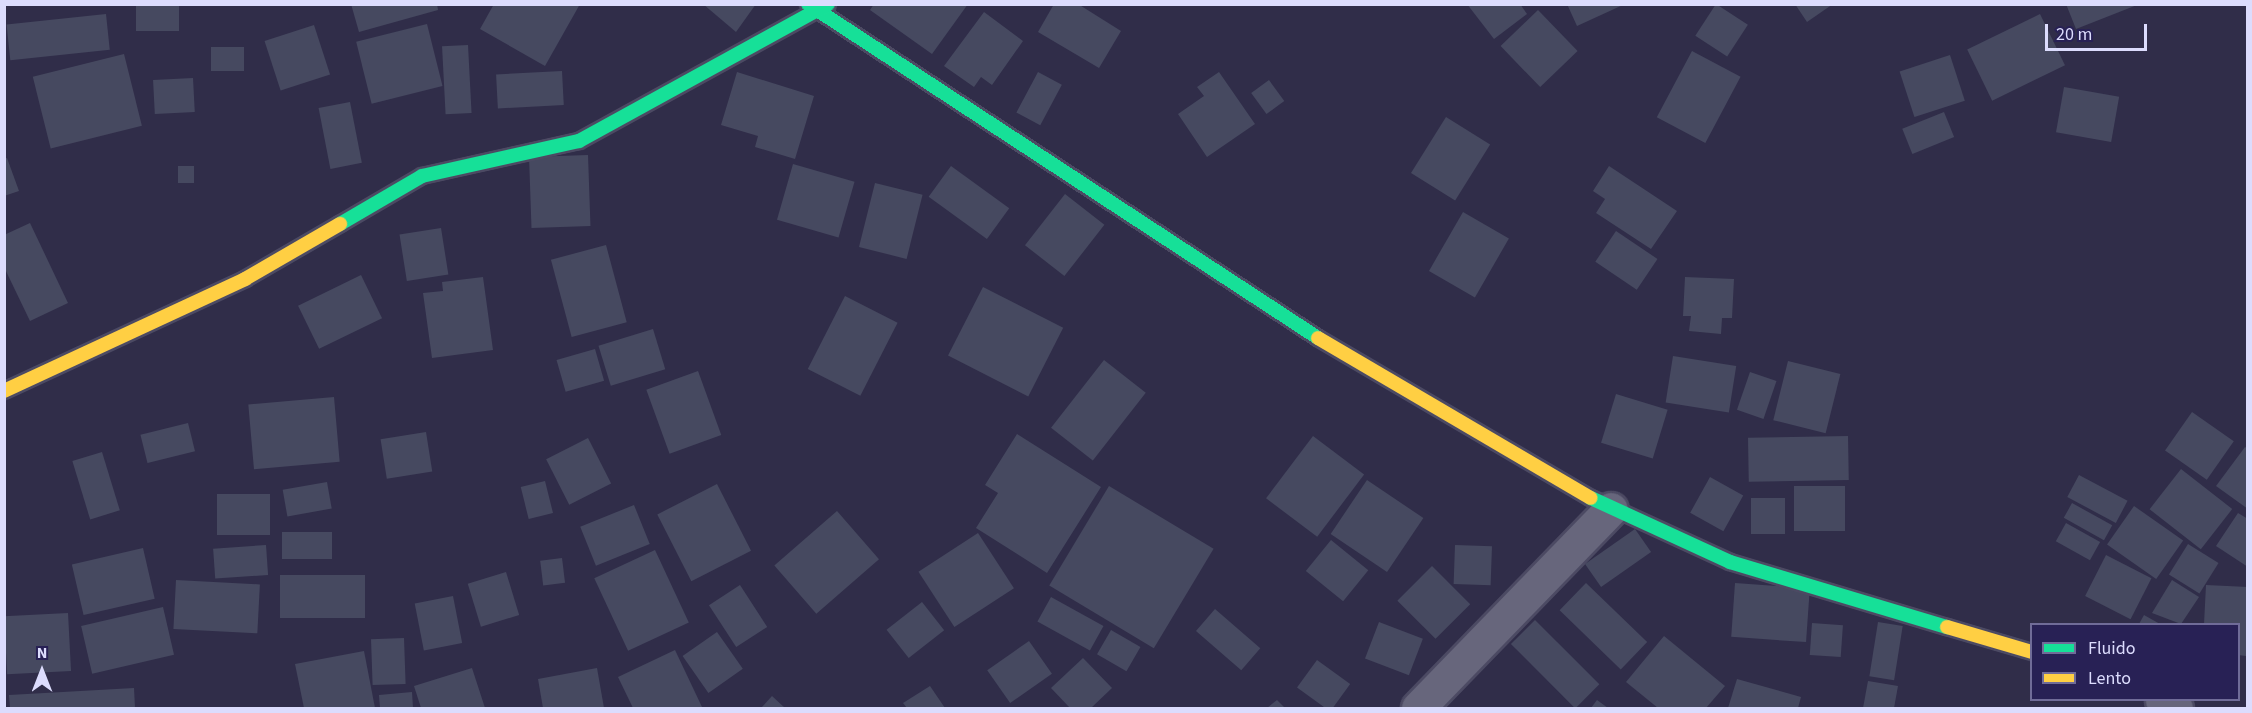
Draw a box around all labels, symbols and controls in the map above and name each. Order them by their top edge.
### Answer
scale bar [2048,12,2150,50]
text: 20 m [2056,22,2092,47]
legend [2030,623,2240,701]
text: Fluido [2088,636,2135,661]
north arrow [12,641,72,701]
text: N [37,642,47,664]
text: Lento [2088,666,2131,691]

